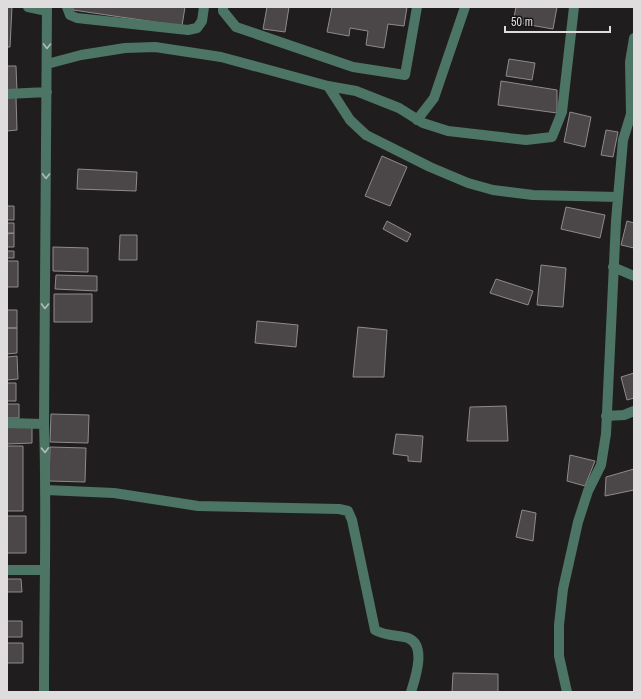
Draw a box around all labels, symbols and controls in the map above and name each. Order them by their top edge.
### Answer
scale bar [505,8,610,34]
text: 50 m [511,14,533,30]
one-way arrow [43,43,51,49]
one-way arrow [42,173,50,179]
one-way arrow [41,303,49,309]
one-way arrow [41,447,49,453]

